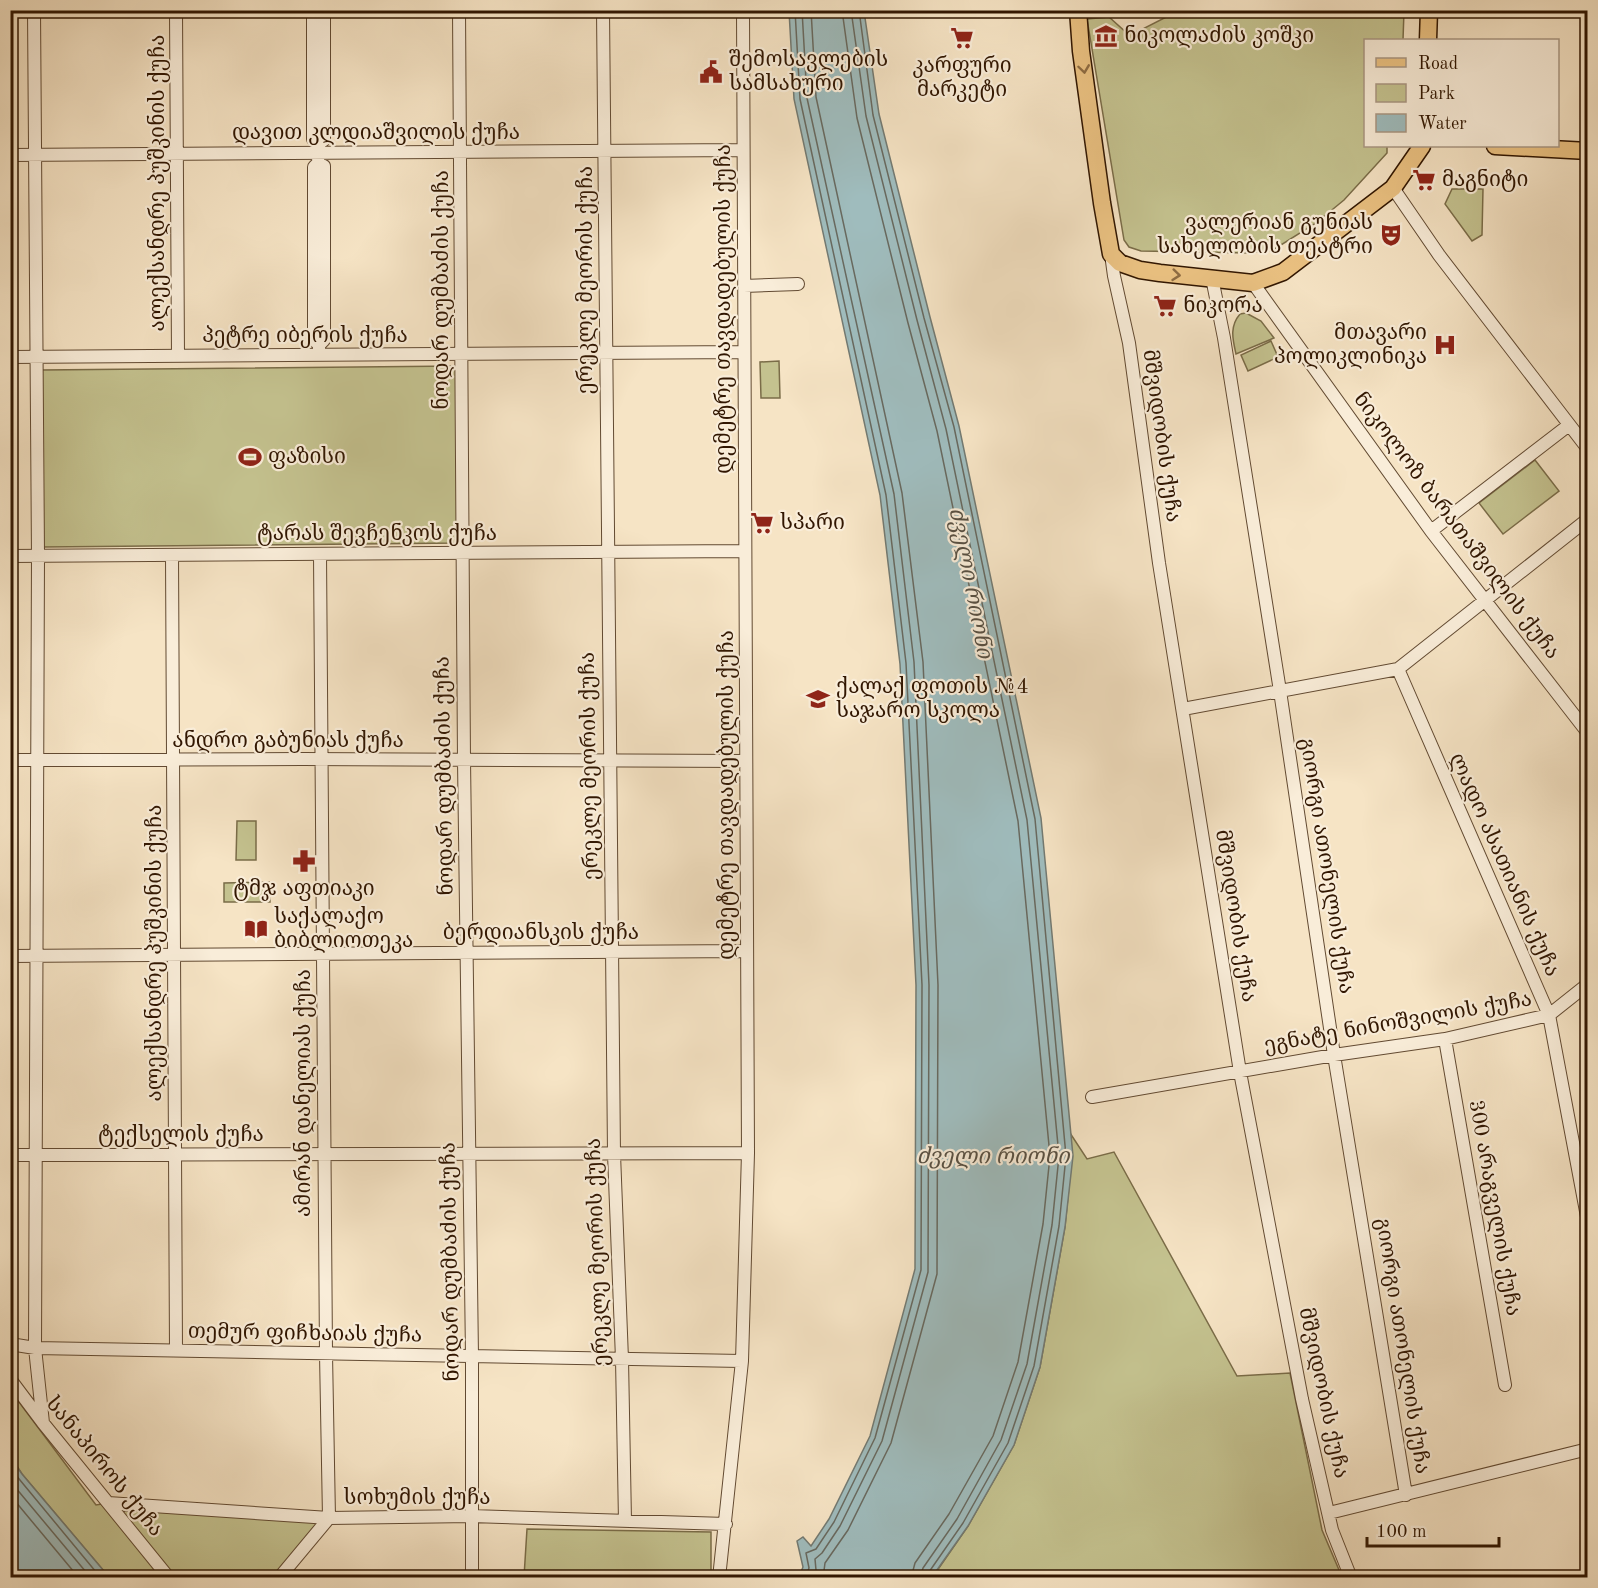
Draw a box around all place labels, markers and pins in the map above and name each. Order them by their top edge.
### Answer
museum icon: ნიკოლაძის კოშკი [1093,23,1119,49]
place label: ნიკოლაძის კოშკი [1124,24,1314,48]
supermarket icon: კარფური მარკეტი [949,25,975,51]
place label: შემოსავლების სამსახური [729,49,888,96]
place label: კარფური მარკეტი [912,55,1012,102]
public building icon: შემოსავლების სამსახური [698,59,724,85]
supermarket icon: მაგნიტი [1411,167,1437,193]
place label: მაგნიტი [1442,168,1529,192]
place label: ვალერიან გუნიას სახელობის თეატრი [1157,211,1373,259]
theatre icon: ვალერიან გუნიას სახელობის თეატრი [1378,222,1404,248]
supermarket icon: ნიკორა [1152,293,1178,319]
place label: ნიკორა [1183,294,1263,318]
place label: მთავარი პოლიკლინიკა [1274,322,1427,369]
hospital icon: მთავარი პოლიკლინიკა [1432,332,1458,358]
sports icon: ფაზისი [237,444,263,470]
place label: ფაზისი [268,446,346,469]
supermarket icon: სპარი [749,510,775,536]
place label: სპარი [780,512,845,534]
place label: ქალაქ ფოთის №4 საჯარო სკოლა [836,676,1029,723]
school or university icon: ქალაქ ფოთის №4 საჯარო სკოლა [805,686,831,712]
pharmacy icon: ტმჯ აფთიაკი [291,848,317,874]
place label: ტმჯ აფთიაკი [233,878,375,901]
place label: საქალაქო ბიბლიოთეკა [274,906,413,953]
library icon: საქალაქო ბიბლიოთეკა [243,916,269,942]

